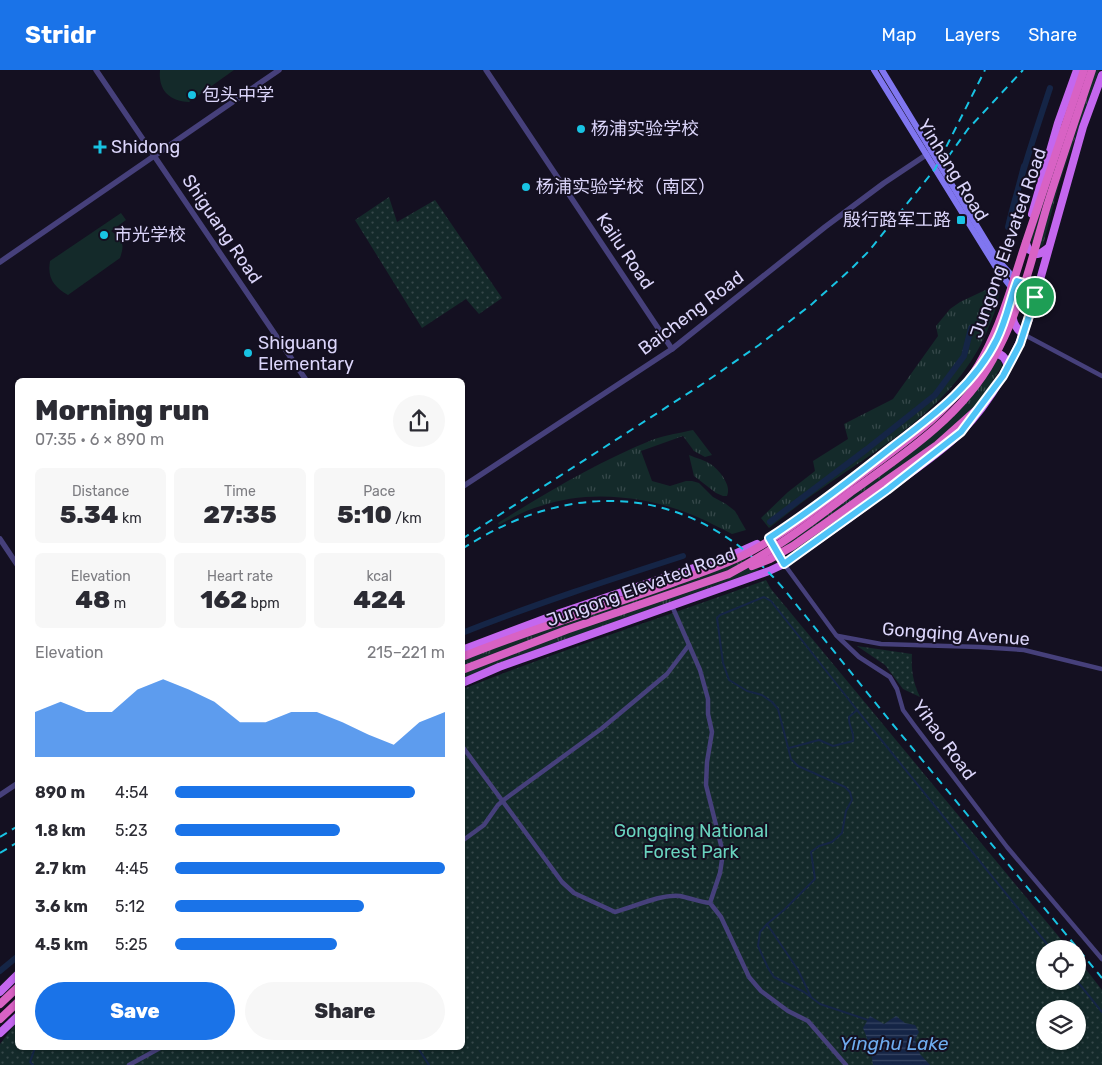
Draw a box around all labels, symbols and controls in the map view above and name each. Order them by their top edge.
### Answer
text: Stridr [25,21,96,49]
text: Map [882,24,917,46]
text: Layers [945,24,1000,46]
text: Share [1028,24,1077,46]
place label: 包头中学 [202,84,274,106]
marker: 包头中学 [186,89,198,101]
street label: Yinhang Road [913,115,993,225]
place label: 杨浦实验学校 [591,118,699,140]
marker: 杨浦实验学校 [575,123,587,135]
place label: Shidong [111,136,180,158]
marker: Shidong [93,140,107,154]
street label: Jungong Elevated Road [965,145,1051,341]
street label: Shiguang Road [177,170,267,288]
place label: 杨浦实验学校（南区） [536,176,716,198]
marker: 杨浦实验学校（南区） [520,181,532,193]
street label: Kailu Road [591,209,659,293]
place label: 殷行路军工路 [843,209,951,231]
marker: 殷行路军工路 [955,214,967,226]
place label: 市光学校 [114,224,186,246]
marker: 市光学校 [98,229,110,241]
street label: Baicheng Road [634,266,748,360]
pin [1014,276,1056,318]
icon: arrive [1021,283,1049,311]
place label: Shiguang Elementary [258,332,354,375]
marker: Shiguang Elementary [242,347,254,359]
text: Morning run [35,394,209,427]
button: share [393,395,445,447]
text: 07:35 · 6 × 890 m [35,430,164,449]
text: Distance [72,483,129,500]
text: Time [224,483,256,500]
text: Pace [363,483,395,500]
text: 5.34 [60,500,119,529]
text: 27:35 [203,500,277,529]
text: 5:10 [337,500,392,529]
text: km [119,510,142,527]
text: /km [392,510,422,527]
street label: Jungong Elevated Road [543,543,739,631]
text: Elevation [71,568,131,585]
text: Heart rate [207,568,273,585]
text: kcal [366,568,392,585]
text: 48 [75,585,110,614]
text: 162 [200,585,247,614]
text: 424 [353,585,405,614]
text: m [110,595,126,612]
text: bpm [247,595,280,612]
street label: Gongqing Avenue [881,618,1031,650]
text: Elevation [35,643,104,662]
text: 215–221 m [367,643,445,662]
street label: Yihao Road [907,696,981,784]
text: 890 m [35,783,85,802]
text: 4:54 [115,783,148,802]
park label: Gongqing National Forest Park [614,820,768,863]
text: 1.8 km [35,821,86,840]
text: 5:23 [115,821,148,840]
text: 2.7 km [35,859,86,878]
text: 4:45 [115,859,148,878]
text: 3.6 km [35,897,88,916]
text: 5:12 [115,897,145,916]
text: 4.5 km [35,935,88,954]
text: 5:25 [115,935,148,954]
map controls [1036,940,1086,1050]
button: locate [1036,940,1086,990]
button: Save [35,982,235,1040]
button: Share [245,982,445,1040]
button: layers [1036,1000,1086,1050]
water label: Yinghu Lake [840,1032,949,1055]

